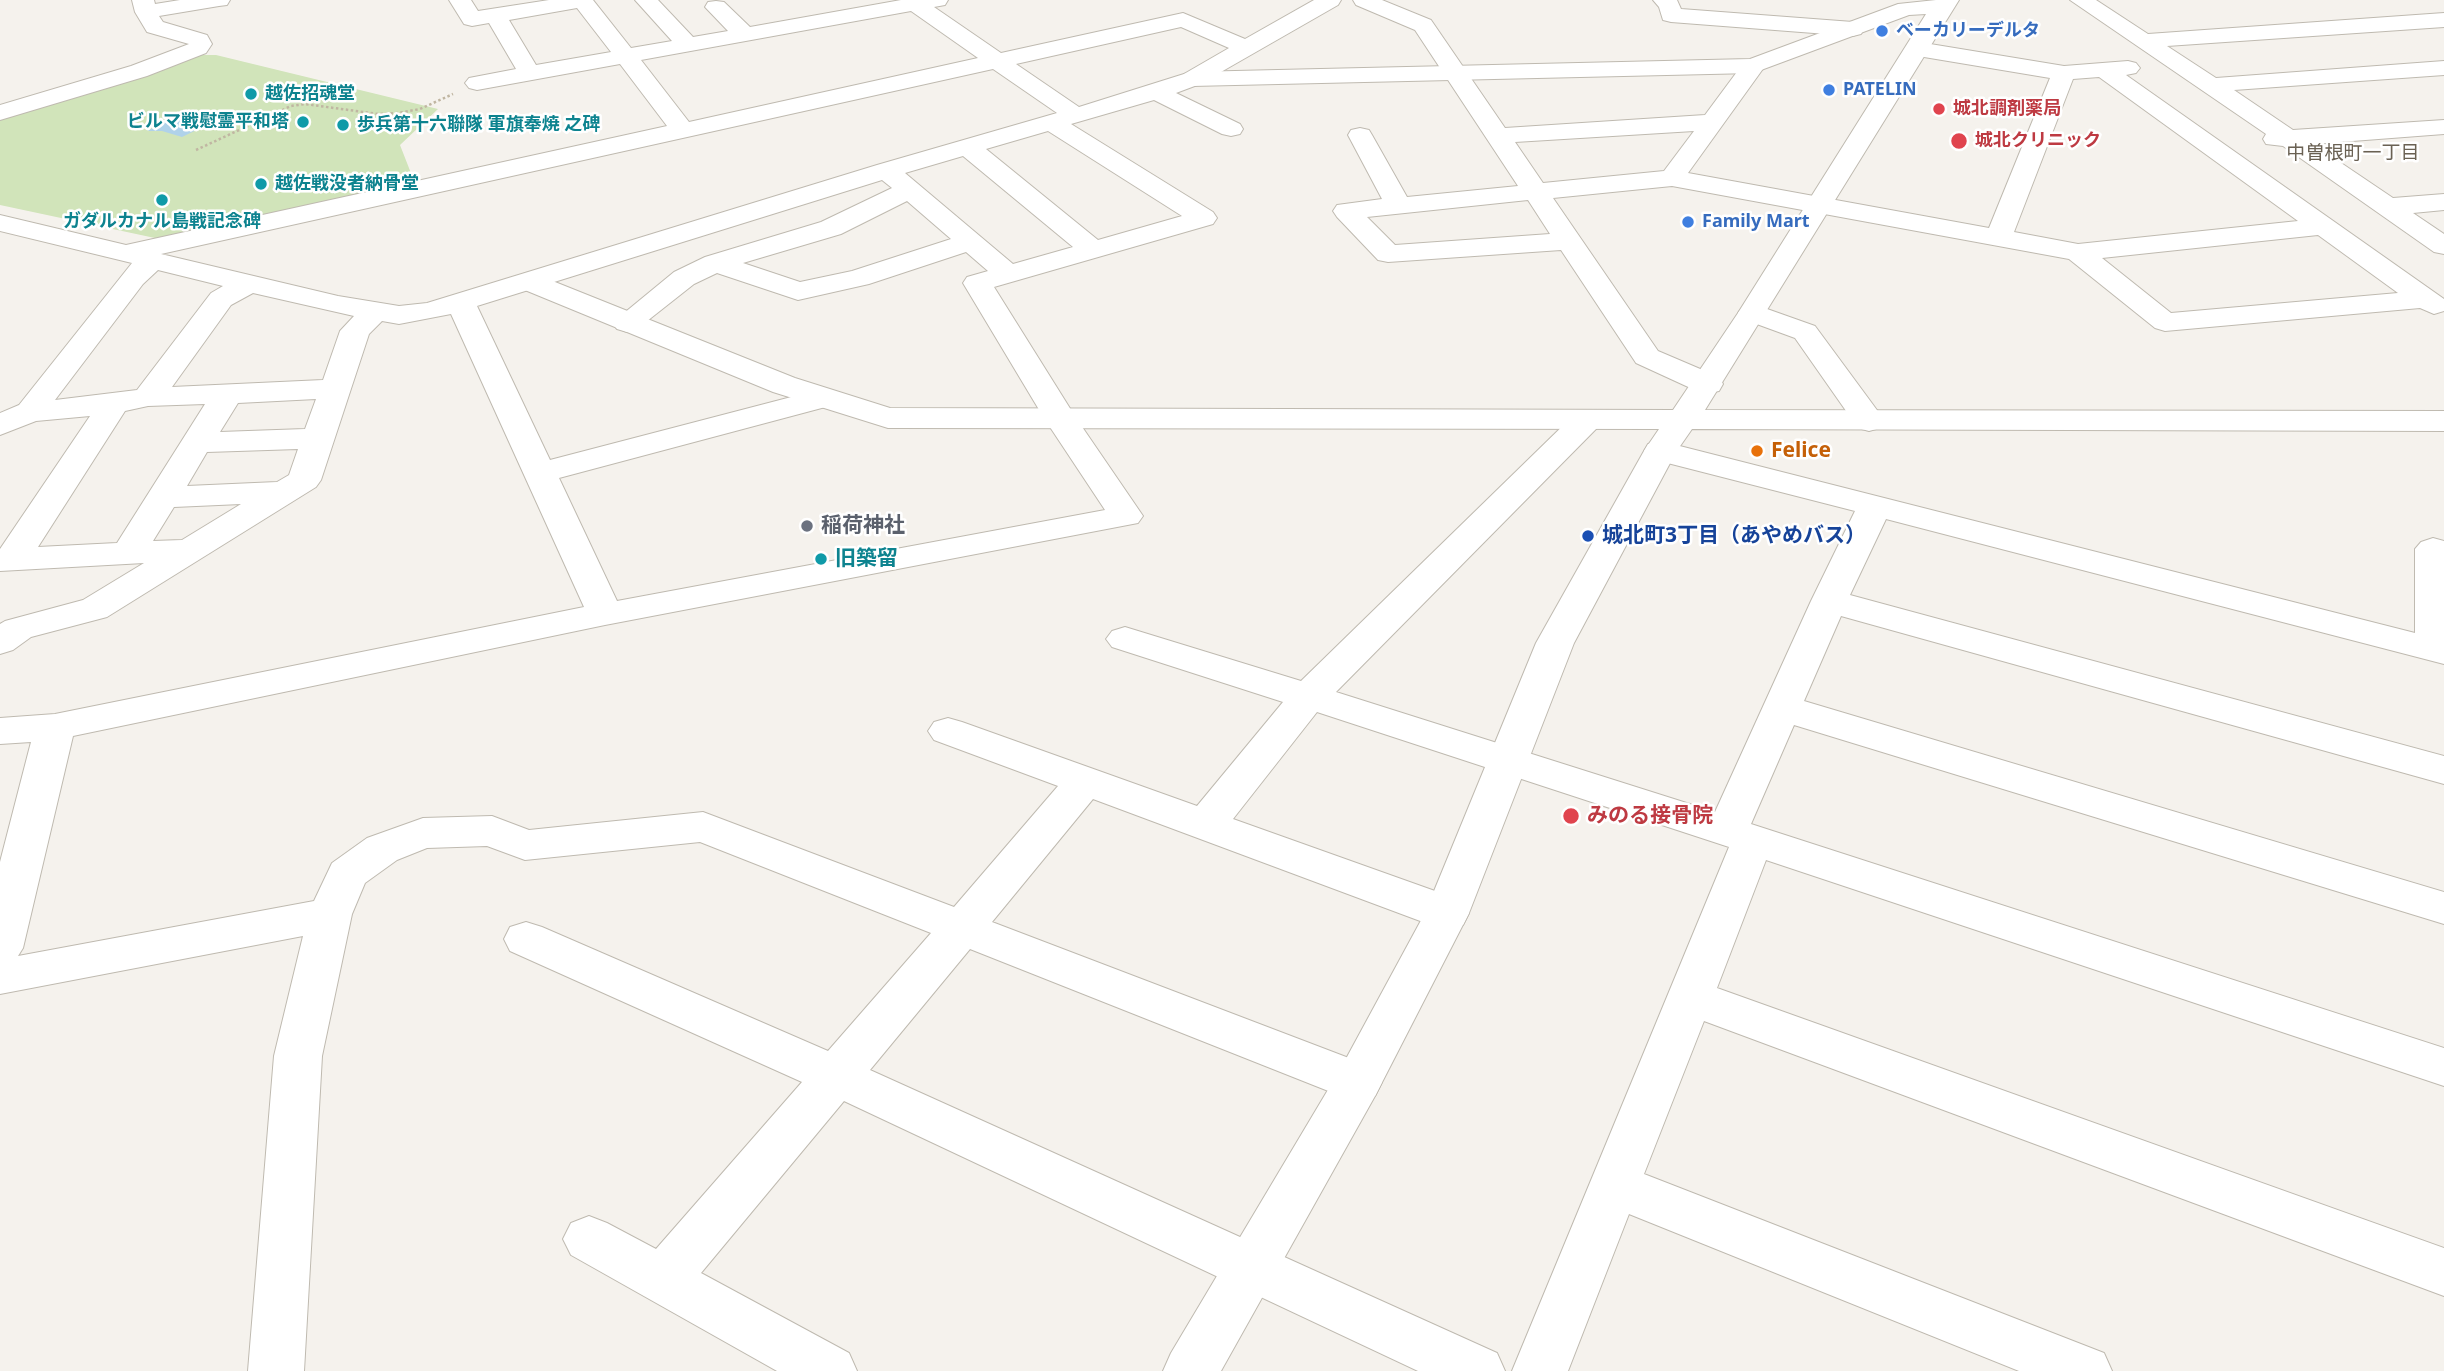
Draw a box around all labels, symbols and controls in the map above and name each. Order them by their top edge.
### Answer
place label: ベーカリーデルタ [1896,20,2040,42]
marker: ベーカリーデルタ [1874,23,1890,39]
place label: PATELIN [1843,79,1917,101]
marker: PATELIN [1821,82,1837,98]
place label: 越佐招魂堂 [265,83,355,105]
marker: 越佐招魂堂 [243,86,259,102]
place label: 城北調剤薬局 [1953,98,2061,120]
marker: 城北調剤薬局 [1931,101,1947,117]
place label: ビルマ戦慰霊平和塔 [127,111,289,133]
marker: ビルマ戦慰霊平和塔 [295,114,311,130]
place label: 歩兵第十六聯隊 軍旗奉焼 之碑 [357,114,600,136]
marker: 歩兵第十六聯隊 軍旗奉焼 之碑 [335,117,351,133]
place label: 城北クリニック [1975,130,2101,152]
marker: 城北クリニック [1949,131,1969,151]
district label: 中曽根町一丁目 [2287,143,2419,165]
place label: 越佐戦没者納骨堂 [275,173,419,195]
marker: 越佐戦没者納骨堂 [253,176,269,192]
marker: ガダルカナル島戦記念碑 [154,192,170,208]
place label: ガダルカナル島戦記念碑 [63,211,261,233]
place label: Family Mart [1702,211,1810,233]
marker: Family Mart [1680,214,1696,230]
place label: Felice [1771,438,1831,464]
marker: Felice [1749,443,1765,459]
place label: 稲荷神社 [821,513,905,539]
marker: 稲荷神社 [799,518,815,534]
place label: 城北町3丁目（あやめバス） [1602,523,1866,549]
marker: 城北町3丁目（あやめバス） [1580,528,1596,544]
place label: 旧築留 [835,546,898,572]
marker: 旧築留 [813,551,829,567]
place label: みのる接骨院 [1587,803,1713,829]
marker: みのる接骨院 [1561,806,1581,826]

